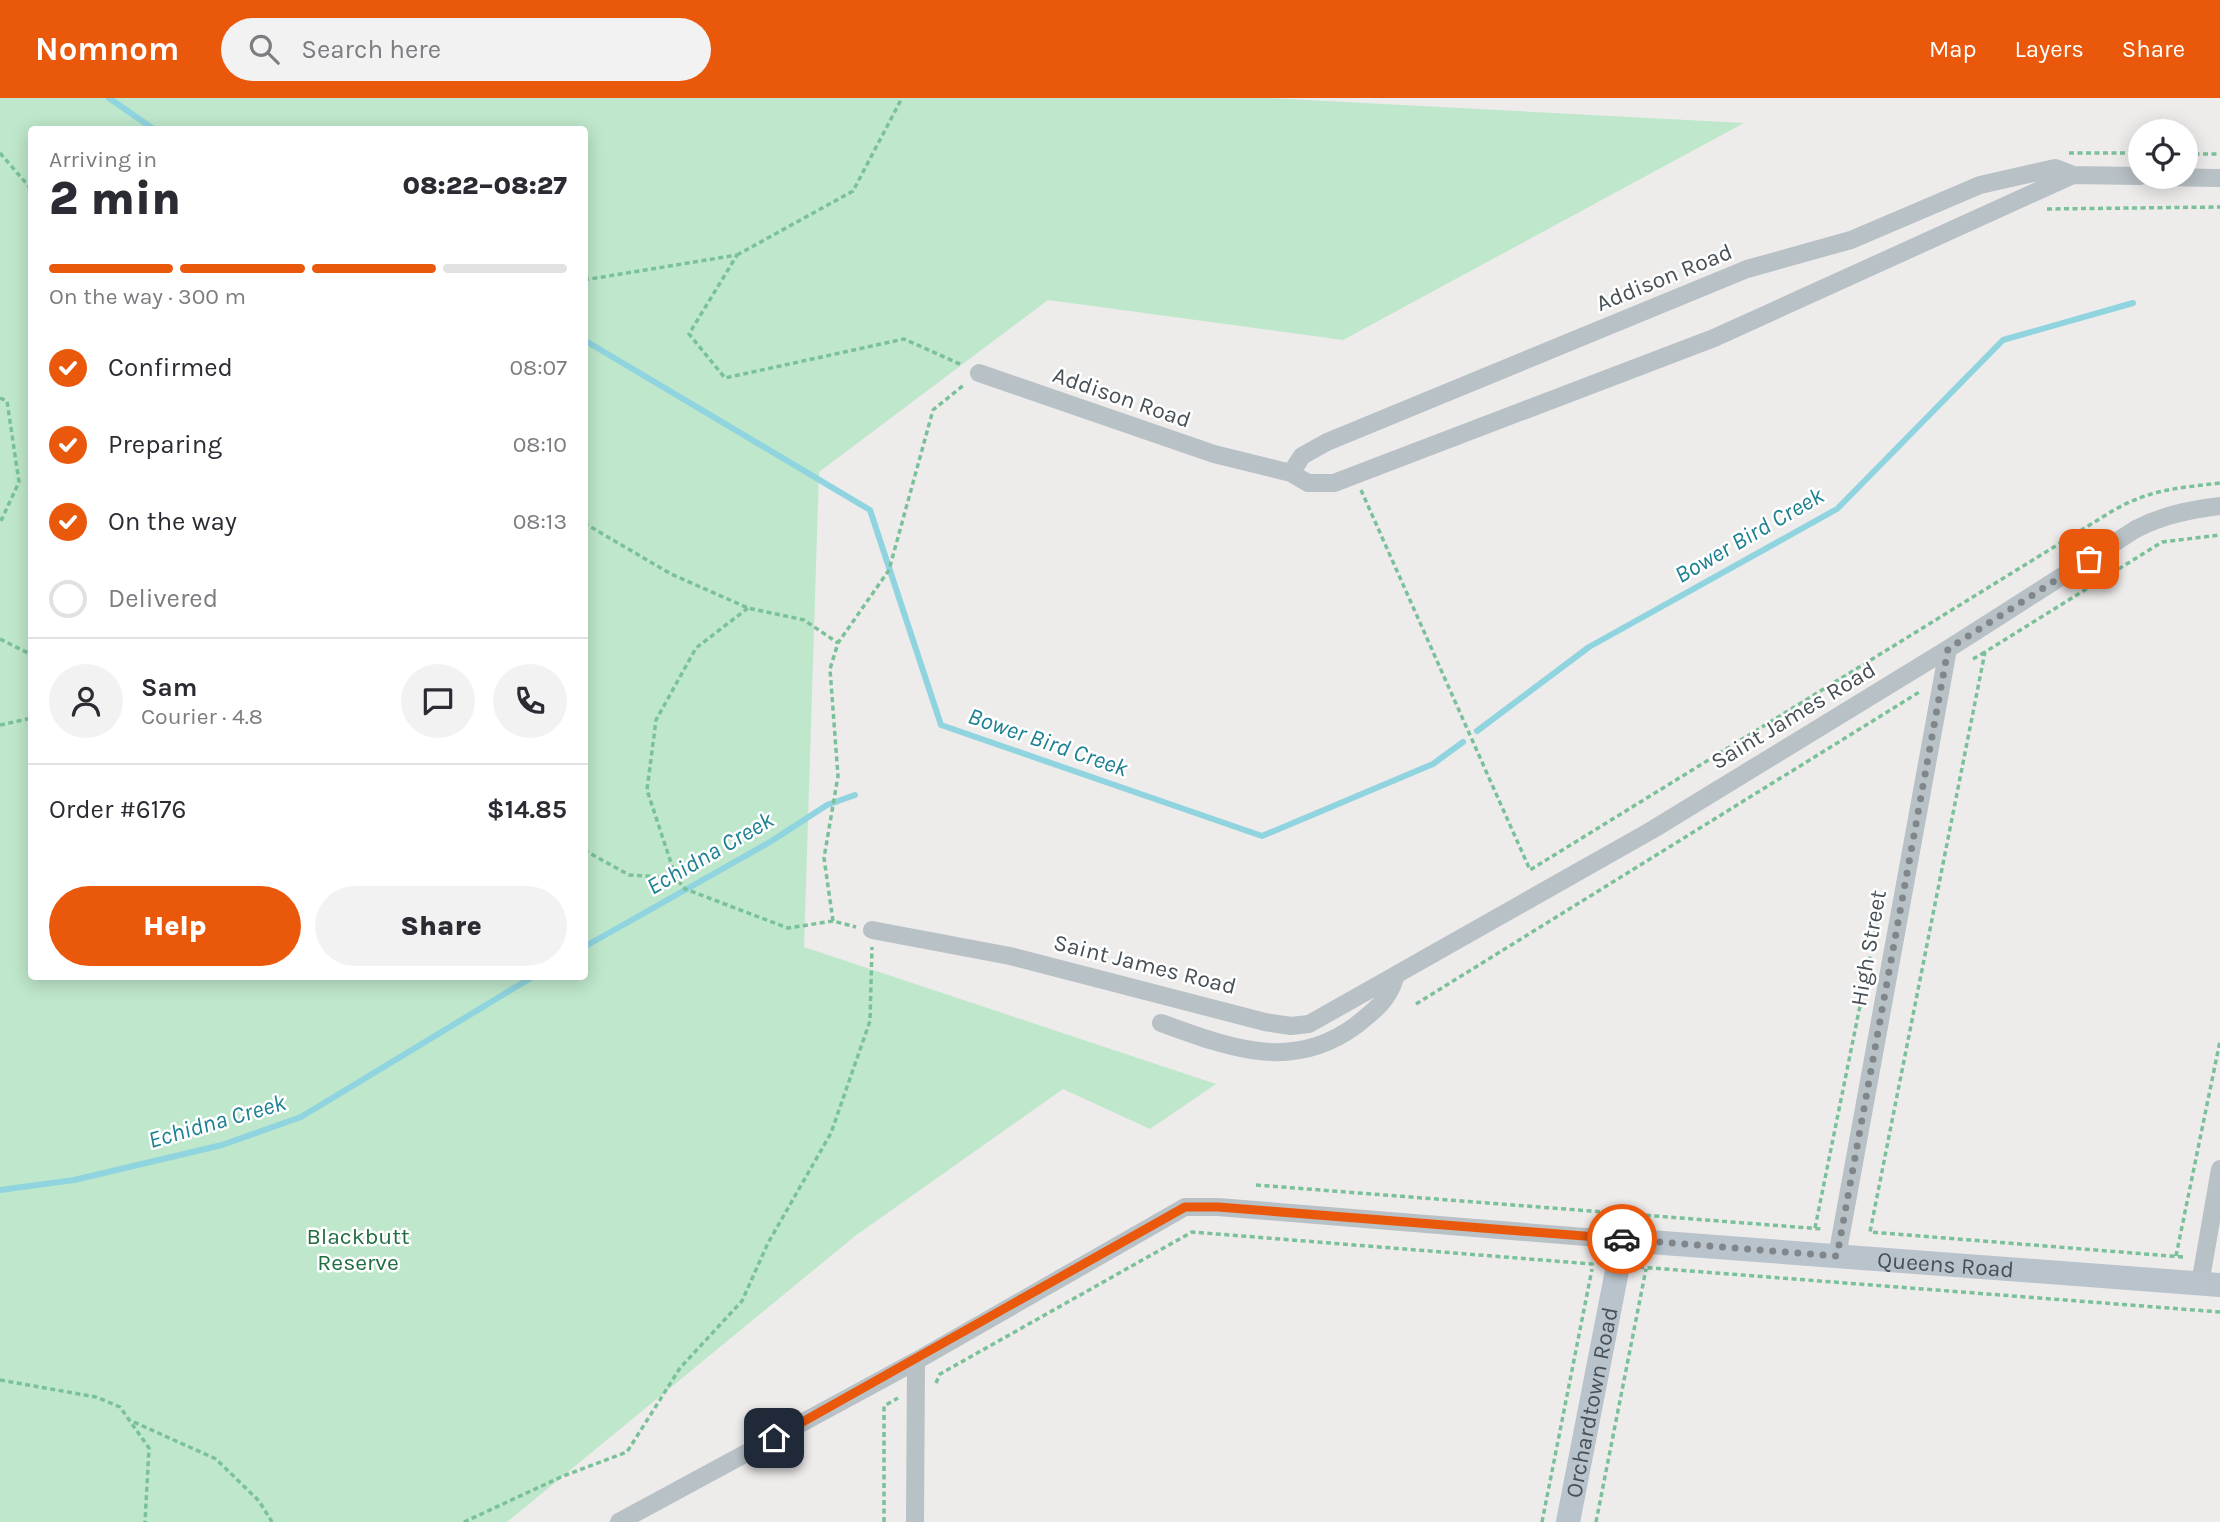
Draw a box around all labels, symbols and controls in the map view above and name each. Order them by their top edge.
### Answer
search box [221,18,711,81]
text: Nomnom [35,30,179,68]
icon: search [245,30,283,68]
text: Search here [301,34,441,65]
text: Map [1929,35,1977,63]
text: Layers [2015,35,2084,63]
text: Share [2122,35,2185,63]
map controls [2128,119,2198,189]
button: locate [2128,119,2198,189]
text: Arriving in [49,146,157,173]
text: 08:22–08:27 [402,170,567,201]
text: 2 min [49,172,181,226]
street label: Addison Road [1592,238,1736,317]
text: On the way · 300 m [49,283,246,310]
icon: check [49,349,87,387]
text: Confirmed [108,352,233,383]
text: 08:07 [509,354,567,381]
street label: Addison Road [1049,361,1194,434]
icon: check [49,426,87,464]
text: Preparing [108,429,222,460]
text: 08:10 [513,431,567,458]
water label: Bower Bird Creek [1670,481,1829,589]
icon: check [49,503,87,541]
text: On the way [108,506,237,537]
text: 08:13 [513,508,567,535]
pin [2059,529,2119,589]
icon: bag [2070,540,2108,578]
text: Delivered [108,583,218,614]
street label: Saint James Road [1706,656,1880,775]
button: person [49,664,123,738]
button: chat [401,664,475,738]
button: phone [493,664,567,738]
text: Sam [141,672,197,703]
water label: Bower Bird Creek [964,702,1132,783]
text: Courier · 4.8 [141,703,263,730]
text: Order #6176 [49,794,186,825]
text: $14.85 [487,794,567,825]
water label: Echidna Creek [642,805,779,901]
button: Help [49,886,301,966]
button: Share [315,886,567,966]
street label: High Street [1845,887,1892,1008]
street label: Saint James Road [1051,929,1239,1000]
water label: Echidna Creek [145,1088,290,1154]
courier [1587,1204,1657,1274]
icon: car [1603,1220,1641,1258]
park label: Blackbutt Reserve [306,1223,410,1276]
street label: Queens Road [1876,1246,2015,1283]
street label: Orchardtown Road [1560,1305,1624,1500]
pin [744,1408,804,1468]
icon: home [755,1419,793,1457]

